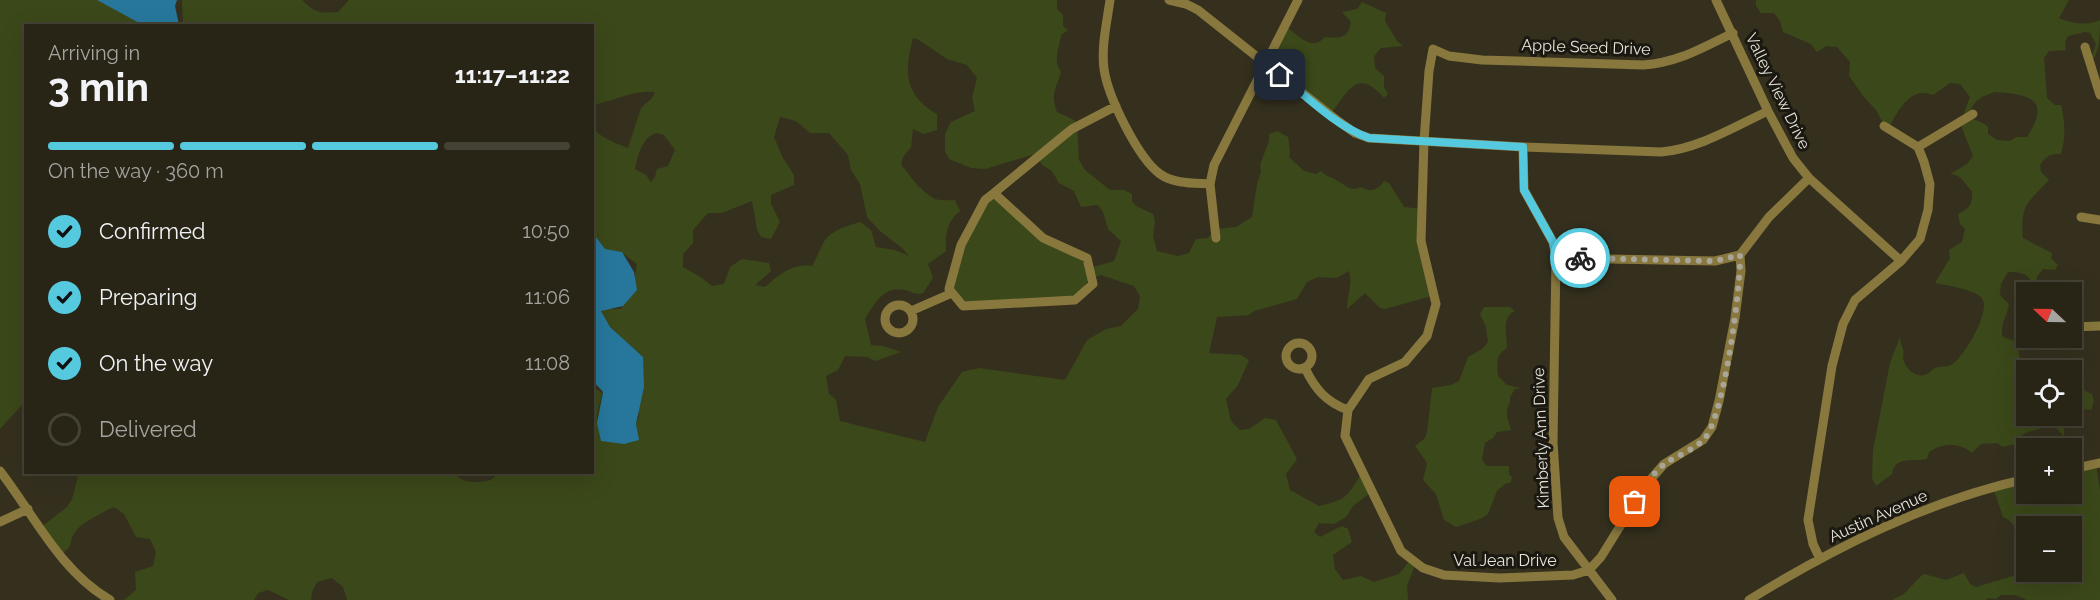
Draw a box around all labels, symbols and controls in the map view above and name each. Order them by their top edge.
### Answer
street label: Valley View Drive [1742,30,1814,152]
street label: Apple Seed Drive [1521,35,1651,59]
text: Arriving in [48,41,140,65]
pin [1254,49,1305,100]
icon: home [1263,58,1296,91]
text: 11:17–11:22 [455,62,570,88]
text: 3 min [48,64,149,110]
text: On the way · 360 m [48,159,224,183]
icon: check [48,215,81,248]
text: Confirmed [99,218,206,244]
text: 10:50 [522,219,570,243]
courier [1550,228,1610,288]
icon: bike [1564,242,1597,275]
icon: check [48,281,81,314]
north arrow [2016,282,2082,348]
map controls [2016,282,2082,582]
text: Preparing [99,284,197,310]
text: 11:06 [525,285,570,309]
icon: check [48,347,81,380]
text: On the way [99,350,213,376]
text: 11:08 [525,351,570,375]
button: locate [2016,360,2082,426]
street label: Kimberly Ann Drive [1529,367,1553,509]
text: Delivered [99,416,197,442]
button: + [2016,438,2082,504]
pin [1609,476,1660,527]
icon: bag [1618,485,1651,518]
street label: Austin Avenue [1826,486,1930,546]
button: − [2016,516,2082,582]
street label: Val Jean Drive [1453,551,1557,570]

